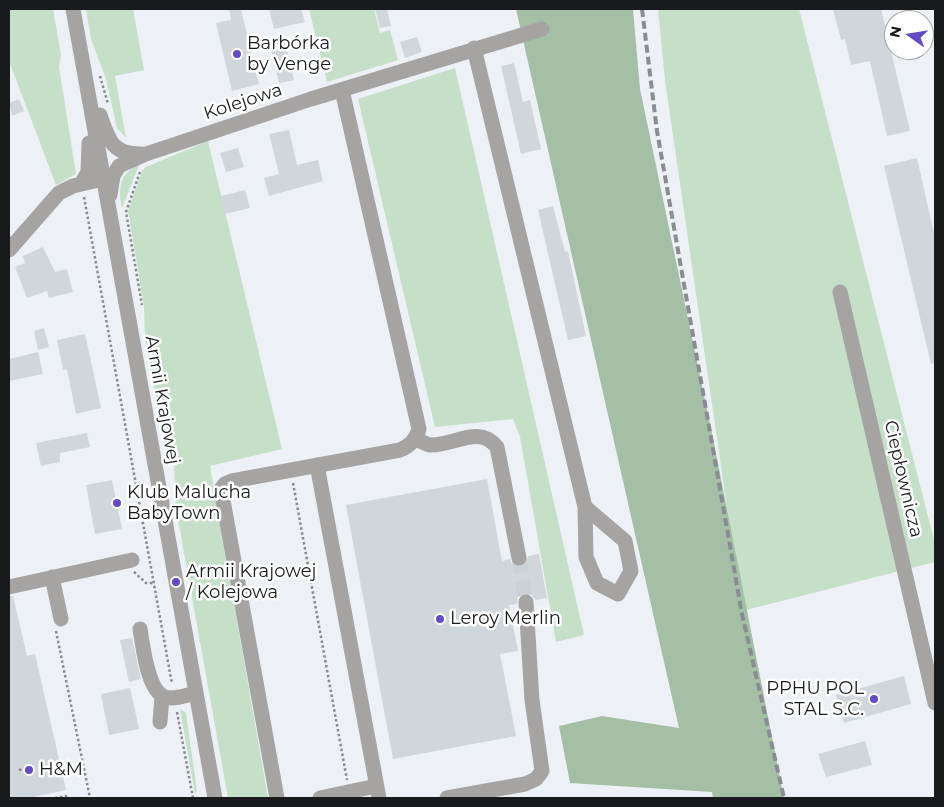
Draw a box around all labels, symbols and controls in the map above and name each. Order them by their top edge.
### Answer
north arrow [884,10,934,60]
text: N [885,24,905,39]
place label: Barbórka by Venge [247,33,331,76]
marker: Barbórka by Venge [231,48,243,60]
street label: Kolejowa [201,79,285,125]
street label: Armii Krajowej [140,334,184,466]
street label: Ciepłownicza [879,418,927,540]
place label: Klub Malucha BabyTown [127,482,251,524]
marker: Klub Malucha BabyTown [111,497,123,509]
place label: Armii Krajowej / Kolejowa [186,561,316,604]
marker: Armii Krajowej / Kolejowa [170,576,182,588]
place label: Leroy Merlin [450,608,561,630]
marker: Leroy Merlin [434,613,446,625]
place label: PPHU POL STAL S.C. [766,678,864,721]
marker: PPHU POL STAL S.C. [868,693,880,705]
place label: H&M [39,759,83,781]
marker: H&M [23,764,35,776]

